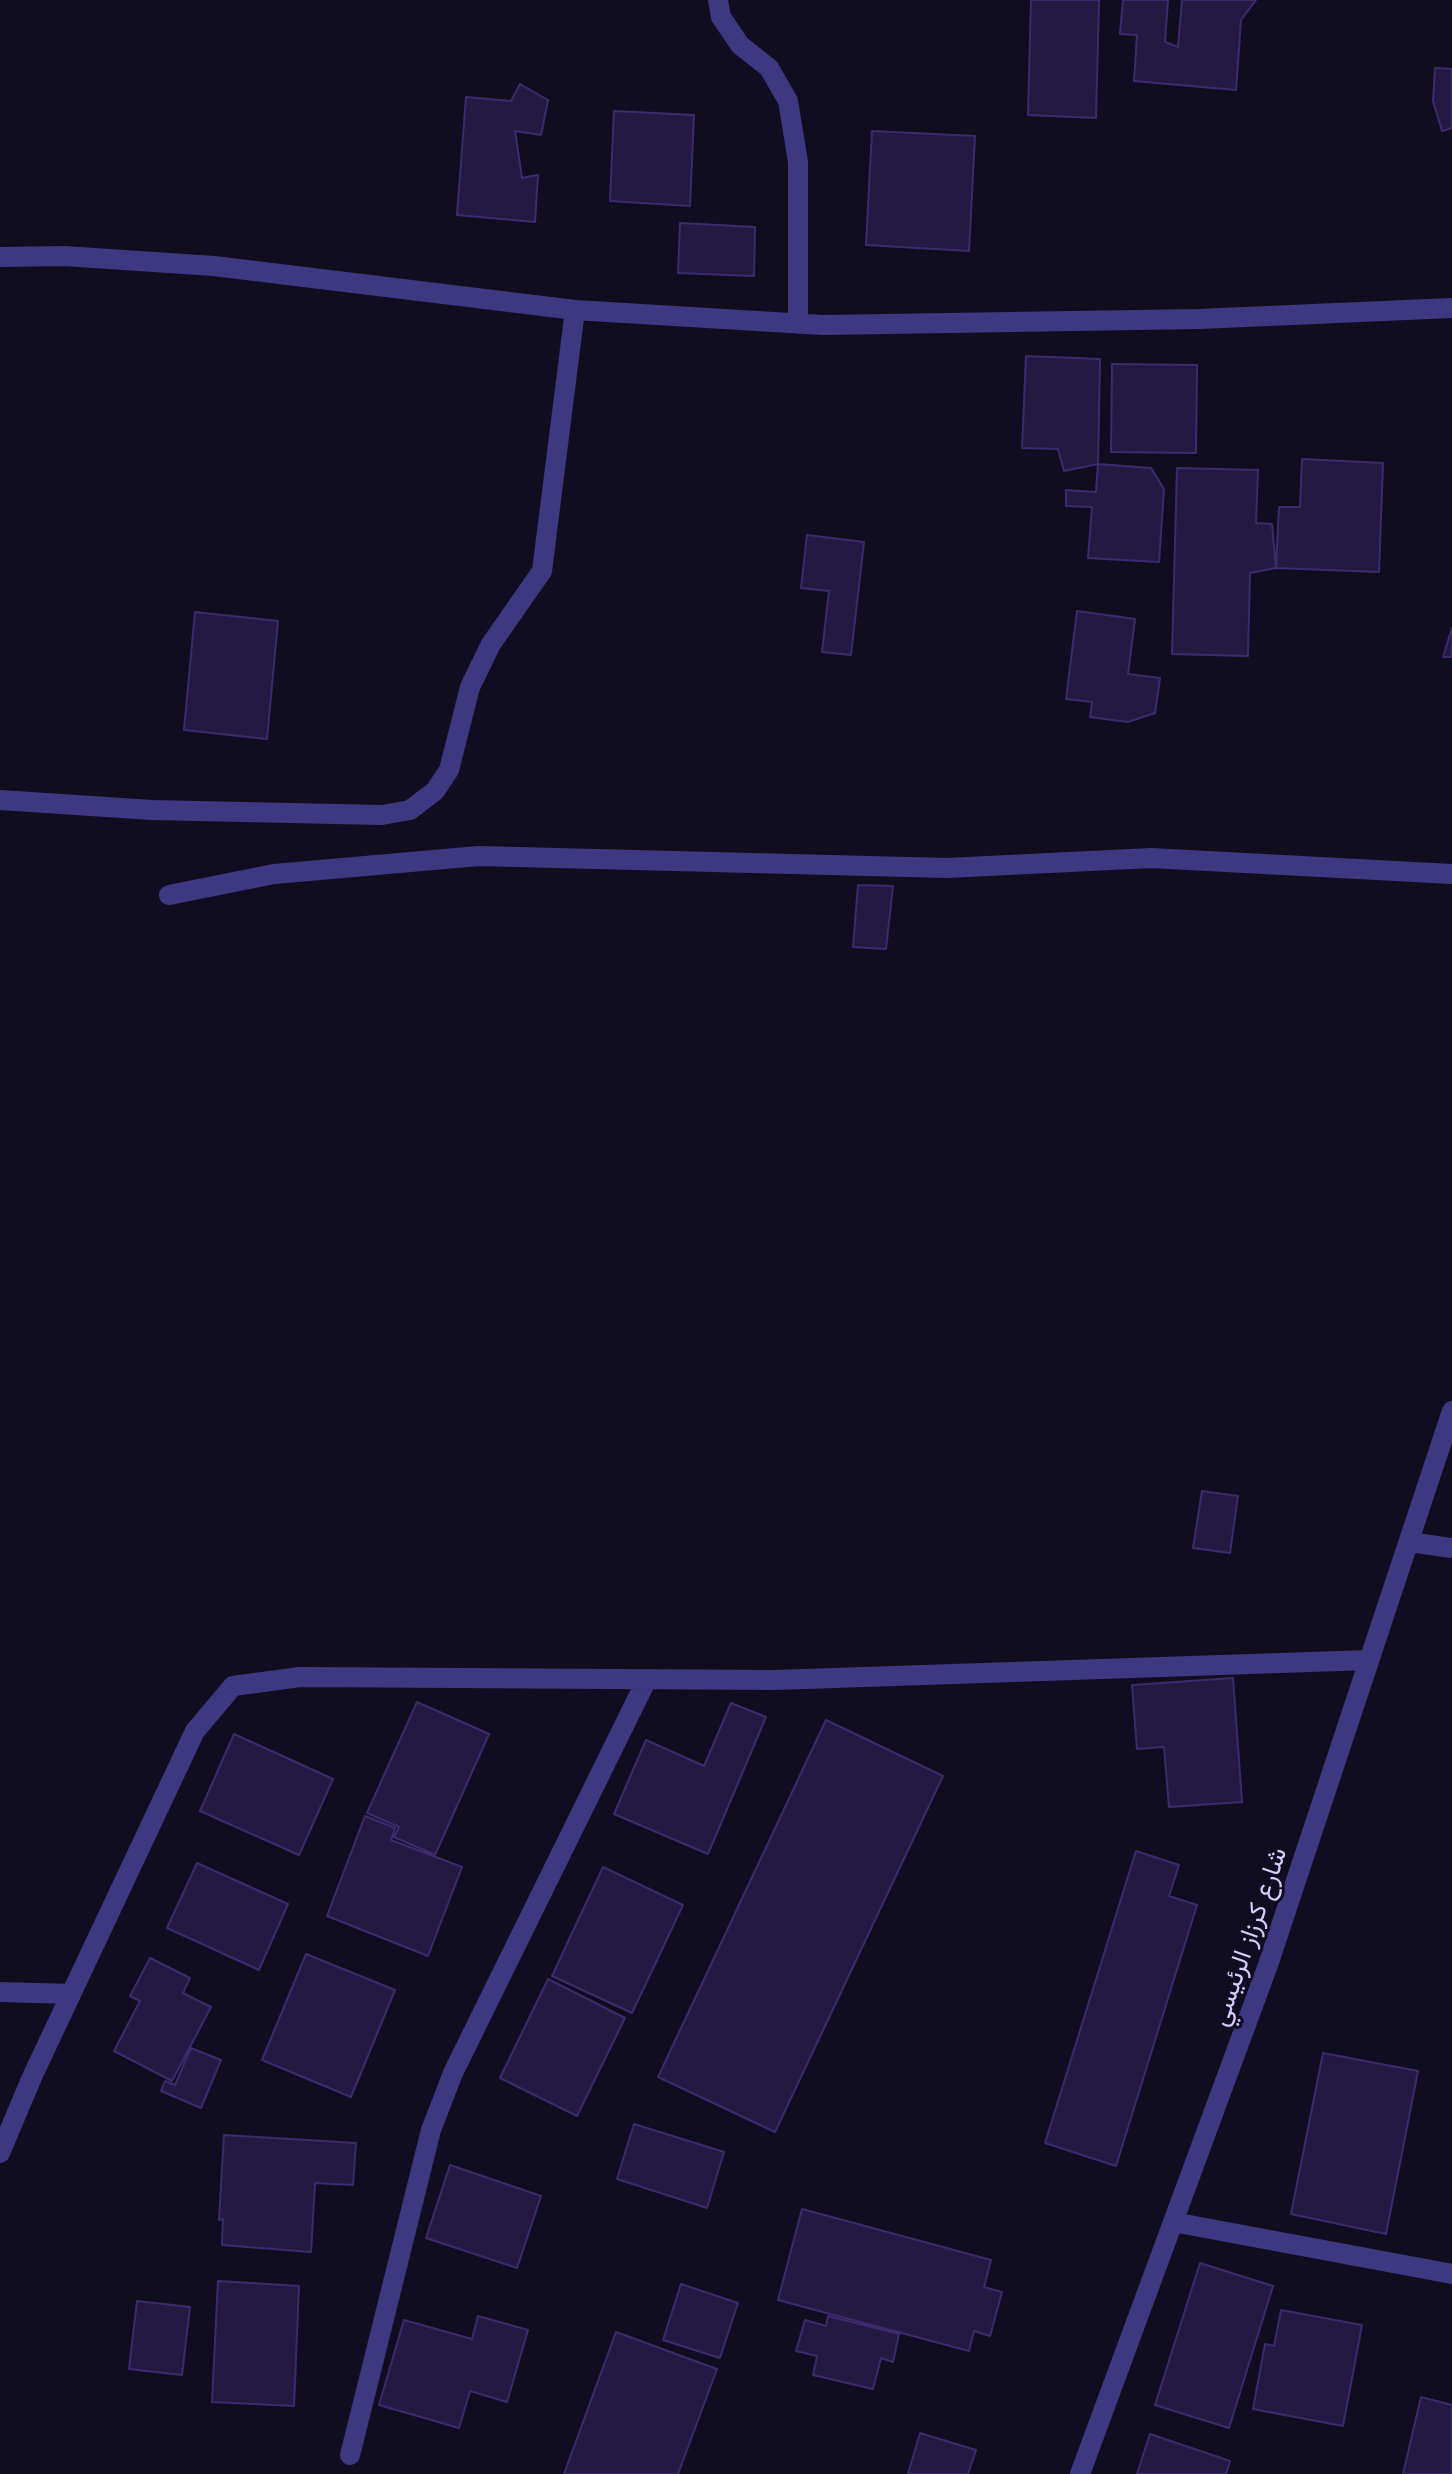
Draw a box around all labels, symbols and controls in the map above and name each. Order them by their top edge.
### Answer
street label: شارع كرزاز الرئيسي [1204,1844,1294,2030]

